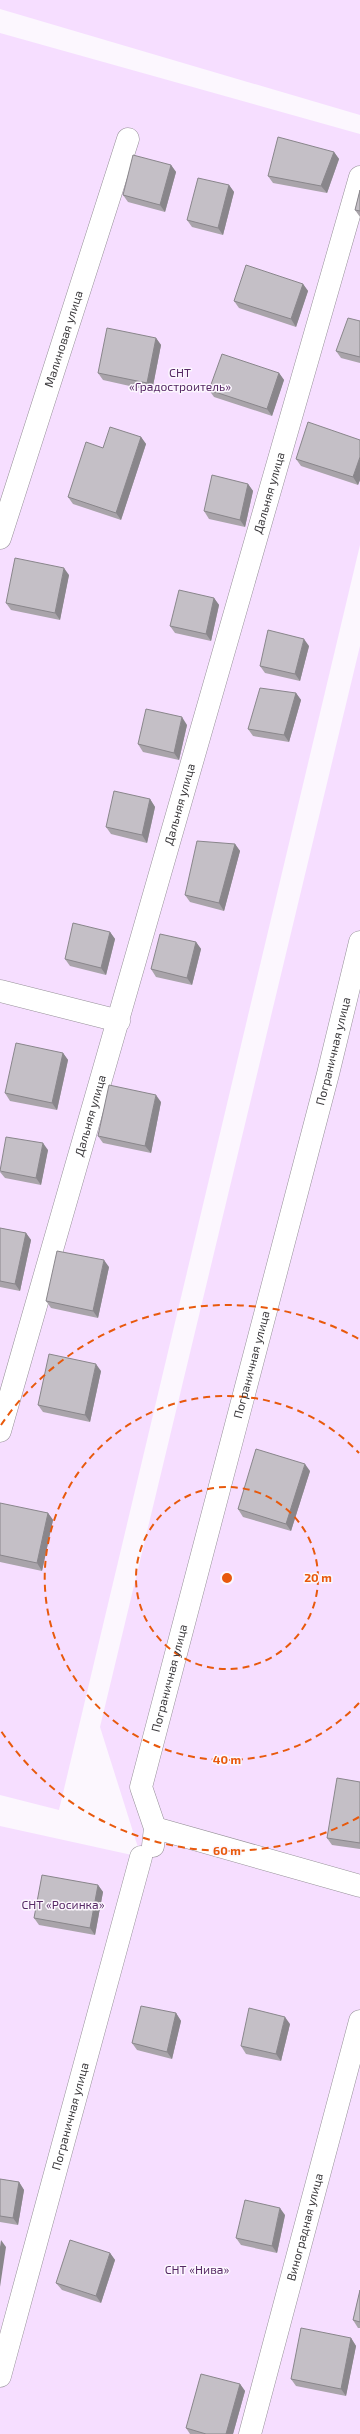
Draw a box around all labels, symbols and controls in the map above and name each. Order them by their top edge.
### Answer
street label: Малиновая улица [41,289,85,389]
park label: СНТ «Градостроитель» [129,365,231,393]
street label: Дальняя улица [250,450,287,535]
street label: Дальняя улица [161,762,197,846]
street label: Пограничная улица [312,995,352,1106]
street label: Дальняя улица [71,1073,108,1158]
street label: Пограничная улица [230,1309,272,1420]
text: 20 m [304,1570,332,1584]
centre of rings [220,1571,234,1585]
street label: Пограничная улица [148,1622,189,1733]
text: 40 m [213,1752,241,1766]
text: 60 m [213,1843,241,1857]
park label: СНТ «Росинка» [21,1897,105,1911]
street label: Пограничная улица [48,2061,91,2171]
street label: Виноградная улица [283,2172,325,2282]
park label: СНТ «Нива» [165,2262,229,2276]

